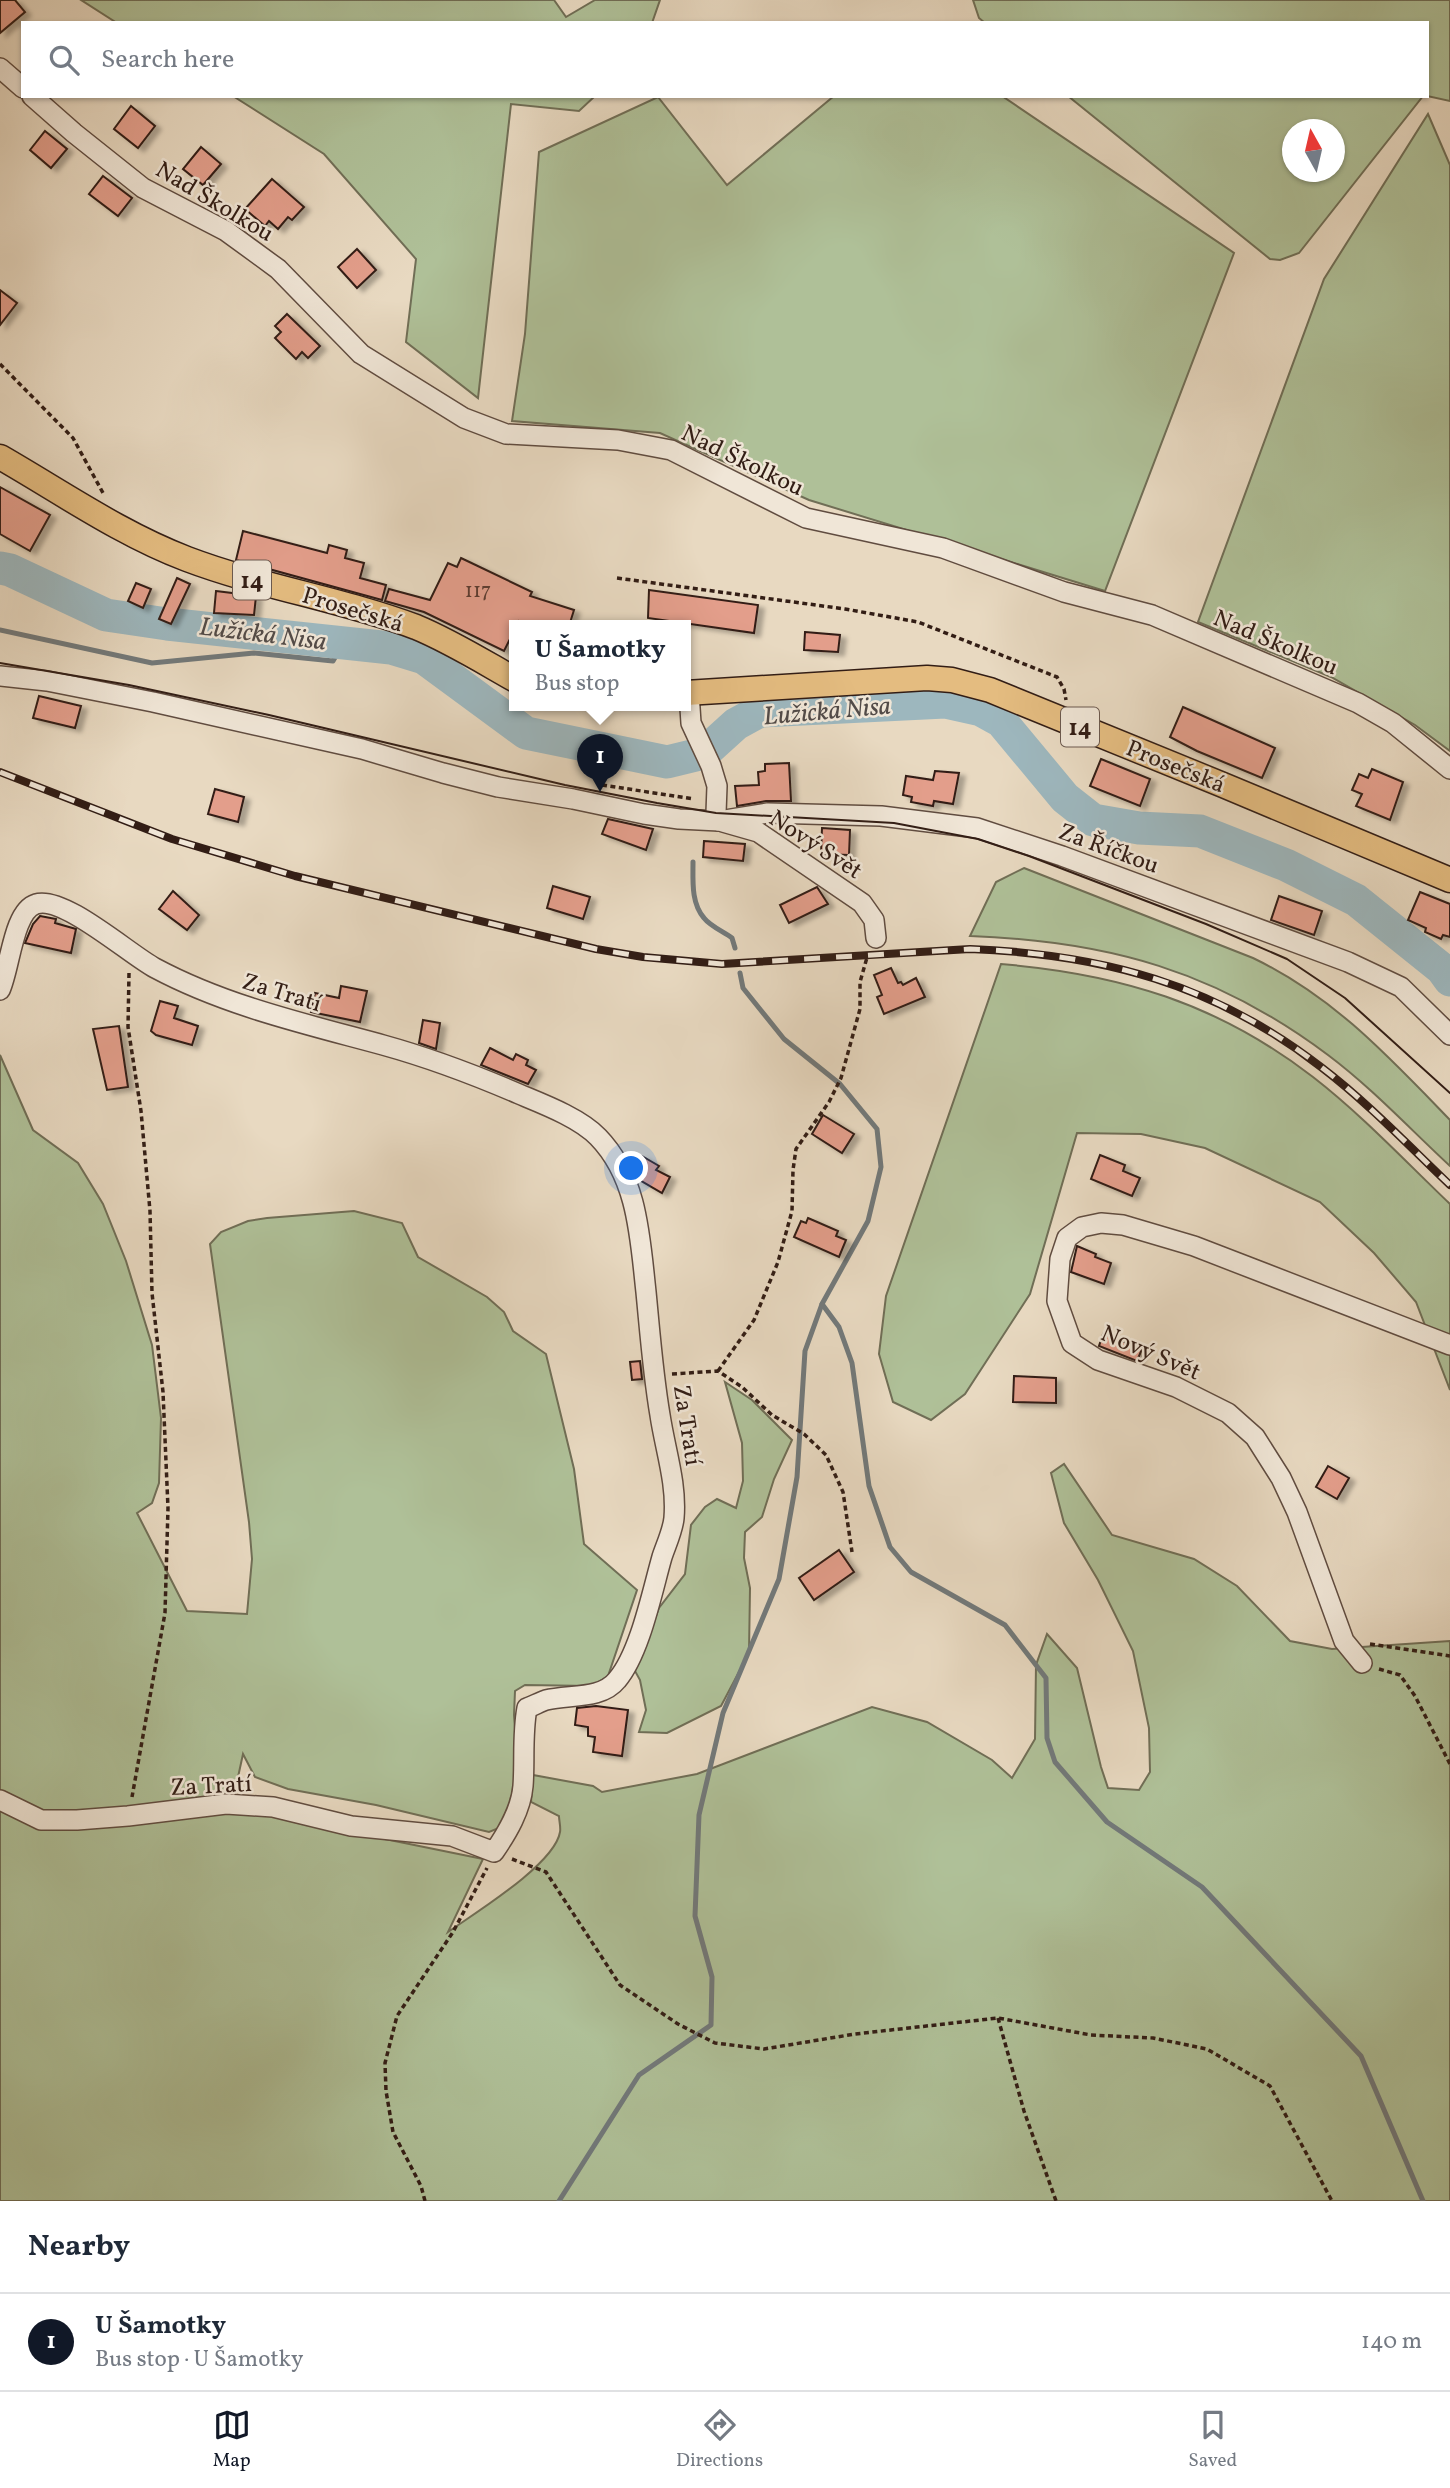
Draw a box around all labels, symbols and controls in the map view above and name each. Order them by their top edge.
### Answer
search box [21,21,1429,98]
icon: search [45,41,83,79]
text: Search here [101,42,234,78]
north arrow [1282,119,1345,182]
street label: Nad Školkou [148,154,280,251]
street label: Nad Školkou [675,417,809,506]
road number: 14 [233,560,271,600]
house number: 117 [465,577,491,606]
street label: Prosečská [298,579,407,642]
street label: Nad Školkou [1207,602,1343,685]
water label: Lužická Nisa [197,609,328,661]
popup [509,620,691,711]
text: U Šamotky [534,632,666,668]
text: Bus stop [534,668,619,700]
water label: Lužická Nisa [762,688,892,735]
road number: 14 [1061,708,1099,747]
street label: Prosečská [1120,733,1230,803]
pin: 1 [577,734,623,792]
street label: Nový Svět [761,803,868,889]
street label: Za Říčkou [1053,816,1163,884]
street label: Za Tratí [237,966,325,1022]
your location [614,1151,648,1185]
street label: Nový Svět [1095,1318,1205,1390]
street label: Za Tratí [663,1382,709,1468]
street label: Za Tratí [169,1768,253,1806]
text: Nearby [28,2226,130,2268]
text: U Šamotky [95,2308,226,2344]
text: 1 [46,2326,56,2358]
text: 140 m [1361,2326,1422,2358]
text: Bus stop · U Šamotky [95,2344,303,2376]
tab: Map [213,2406,251,2474]
tab: Directions [676,2406,763,2474]
tab: Saved [1188,2406,1237,2474]

